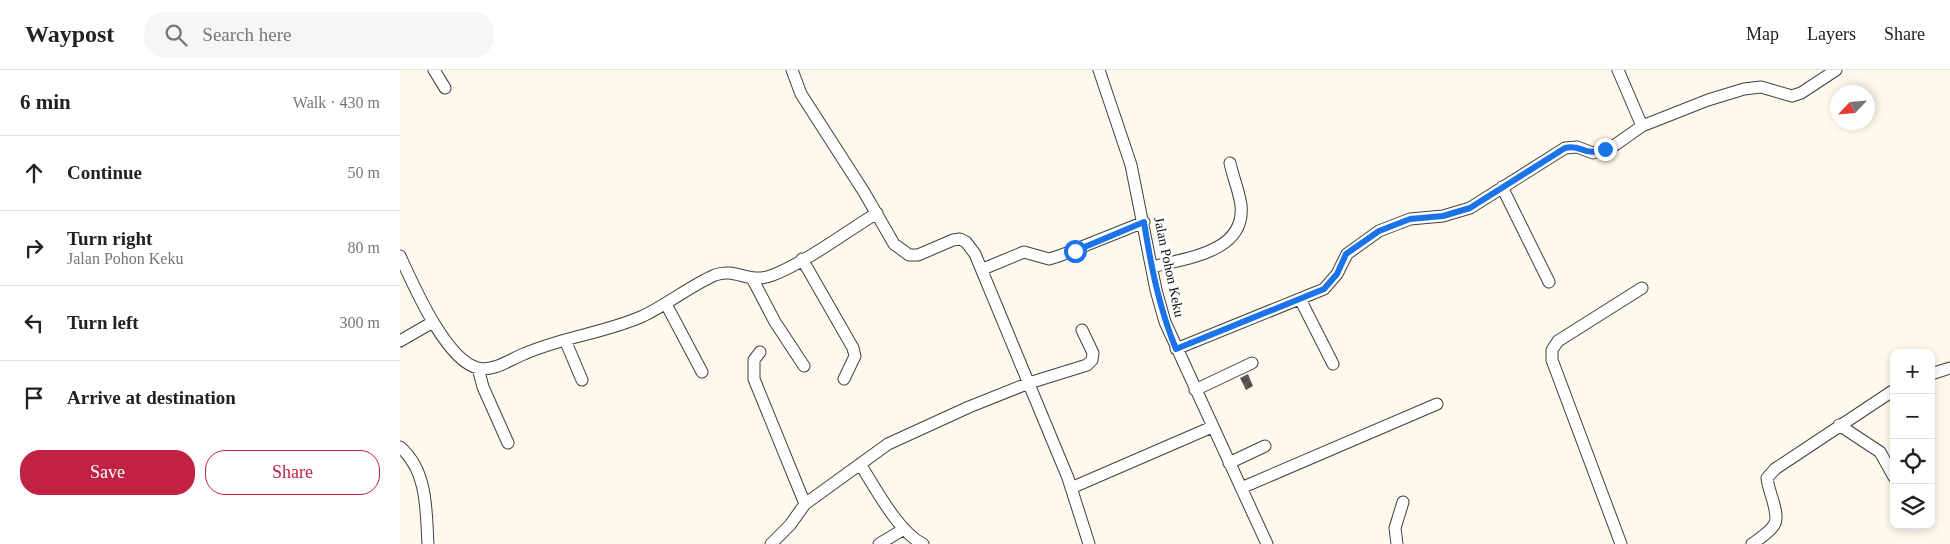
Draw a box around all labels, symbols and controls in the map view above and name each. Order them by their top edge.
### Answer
search box [144,12,494,57]
text: Waypost [25,21,114,47]
icon: search [162,21,190,49]
text: Search here [202,24,292,45]
text: Map [1746,24,1779,44]
text: Layers [1807,24,1856,44]
text: Share [1884,24,1925,44]
north arrow [1830,85,1875,130]
text: 6 min [20,90,71,114]
text: Walk · 430 m [293,94,380,111]
route end [1594,138,1617,161]
icon: ahead [20,159,48,187]
text: Continue [67,162,142,183]
text: 50 m [348,164,380,181]
street label: Jalan Pohon Keku [1151,216,1187,318]
text: Turn right [67,228,152,249]
icon: right [20,234,48,262]
text: 80 m [348,239,380,256]
route start [1064,240,1087,263]
text: Jalan Pohon Keku [67,250,183,267]
icon: left [20,309,48,337]
text: Turn left [67,312,139,333]
text: 300 m [340,314,380,331]
map controls [1890,349,1935,529]
button: + [1890,349,1935,394]
icon: arrive [20,384,48,412]
text: Arrive at destination [67,387,236,408]
button: − [1890,394,1935,439]
button: locate [1890,439,1935,484]
button: Save [20,450,195,495]
button: Share [205,450,380,495]
button: layers [1890,484,1935,529]

